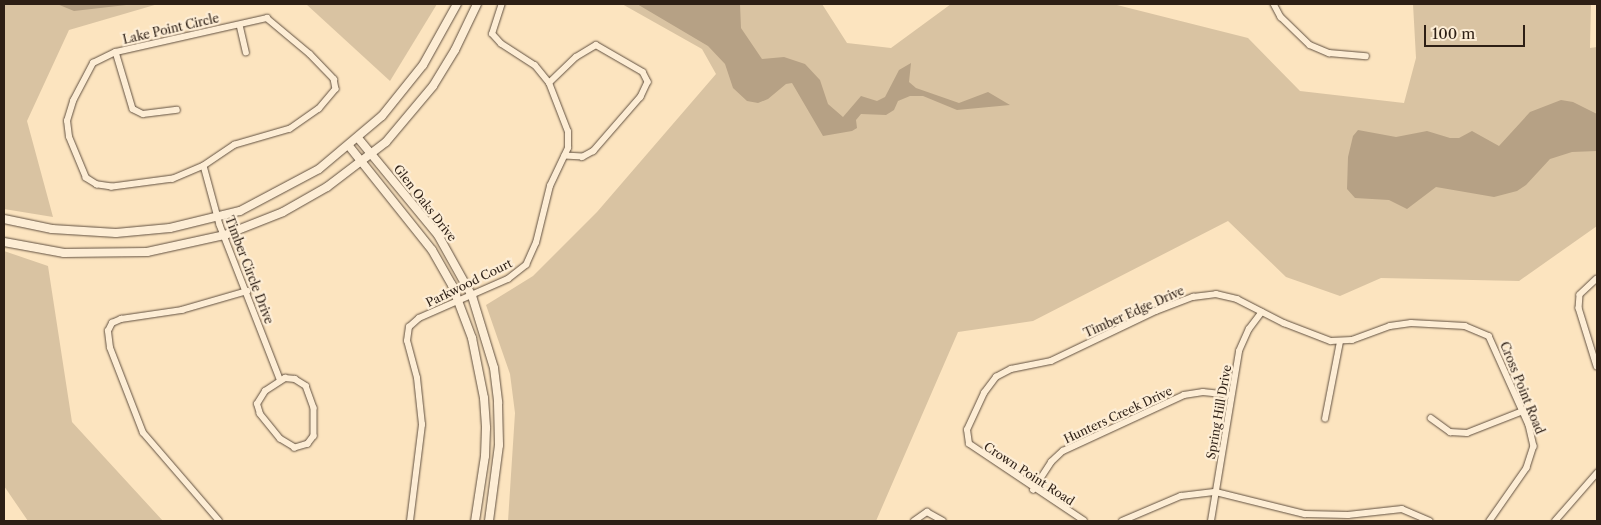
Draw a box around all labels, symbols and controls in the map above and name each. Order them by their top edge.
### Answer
street label: Lake Point Circle [121,11,221,47]
scale bar [1426,15,1527,47]
text: 100 m [1432,24,1475,43]
street label: Glen Oaks Drive [391,162,459,244]
street label: Timber Circle Drive [222,214,276,326]
street label: Parkwood Court [424,256,514,310]
street label: Timber Edge Drive [1081,283,1187,341]
street label: Cross Point Road [1497,340,1547,436]
street label: Spring Hill Drive [1204,364,1234,460]
street label: Hunters Creek Drive [1061,383,1175,447]
street label: Crown Point Road [981,439,1077,509]

